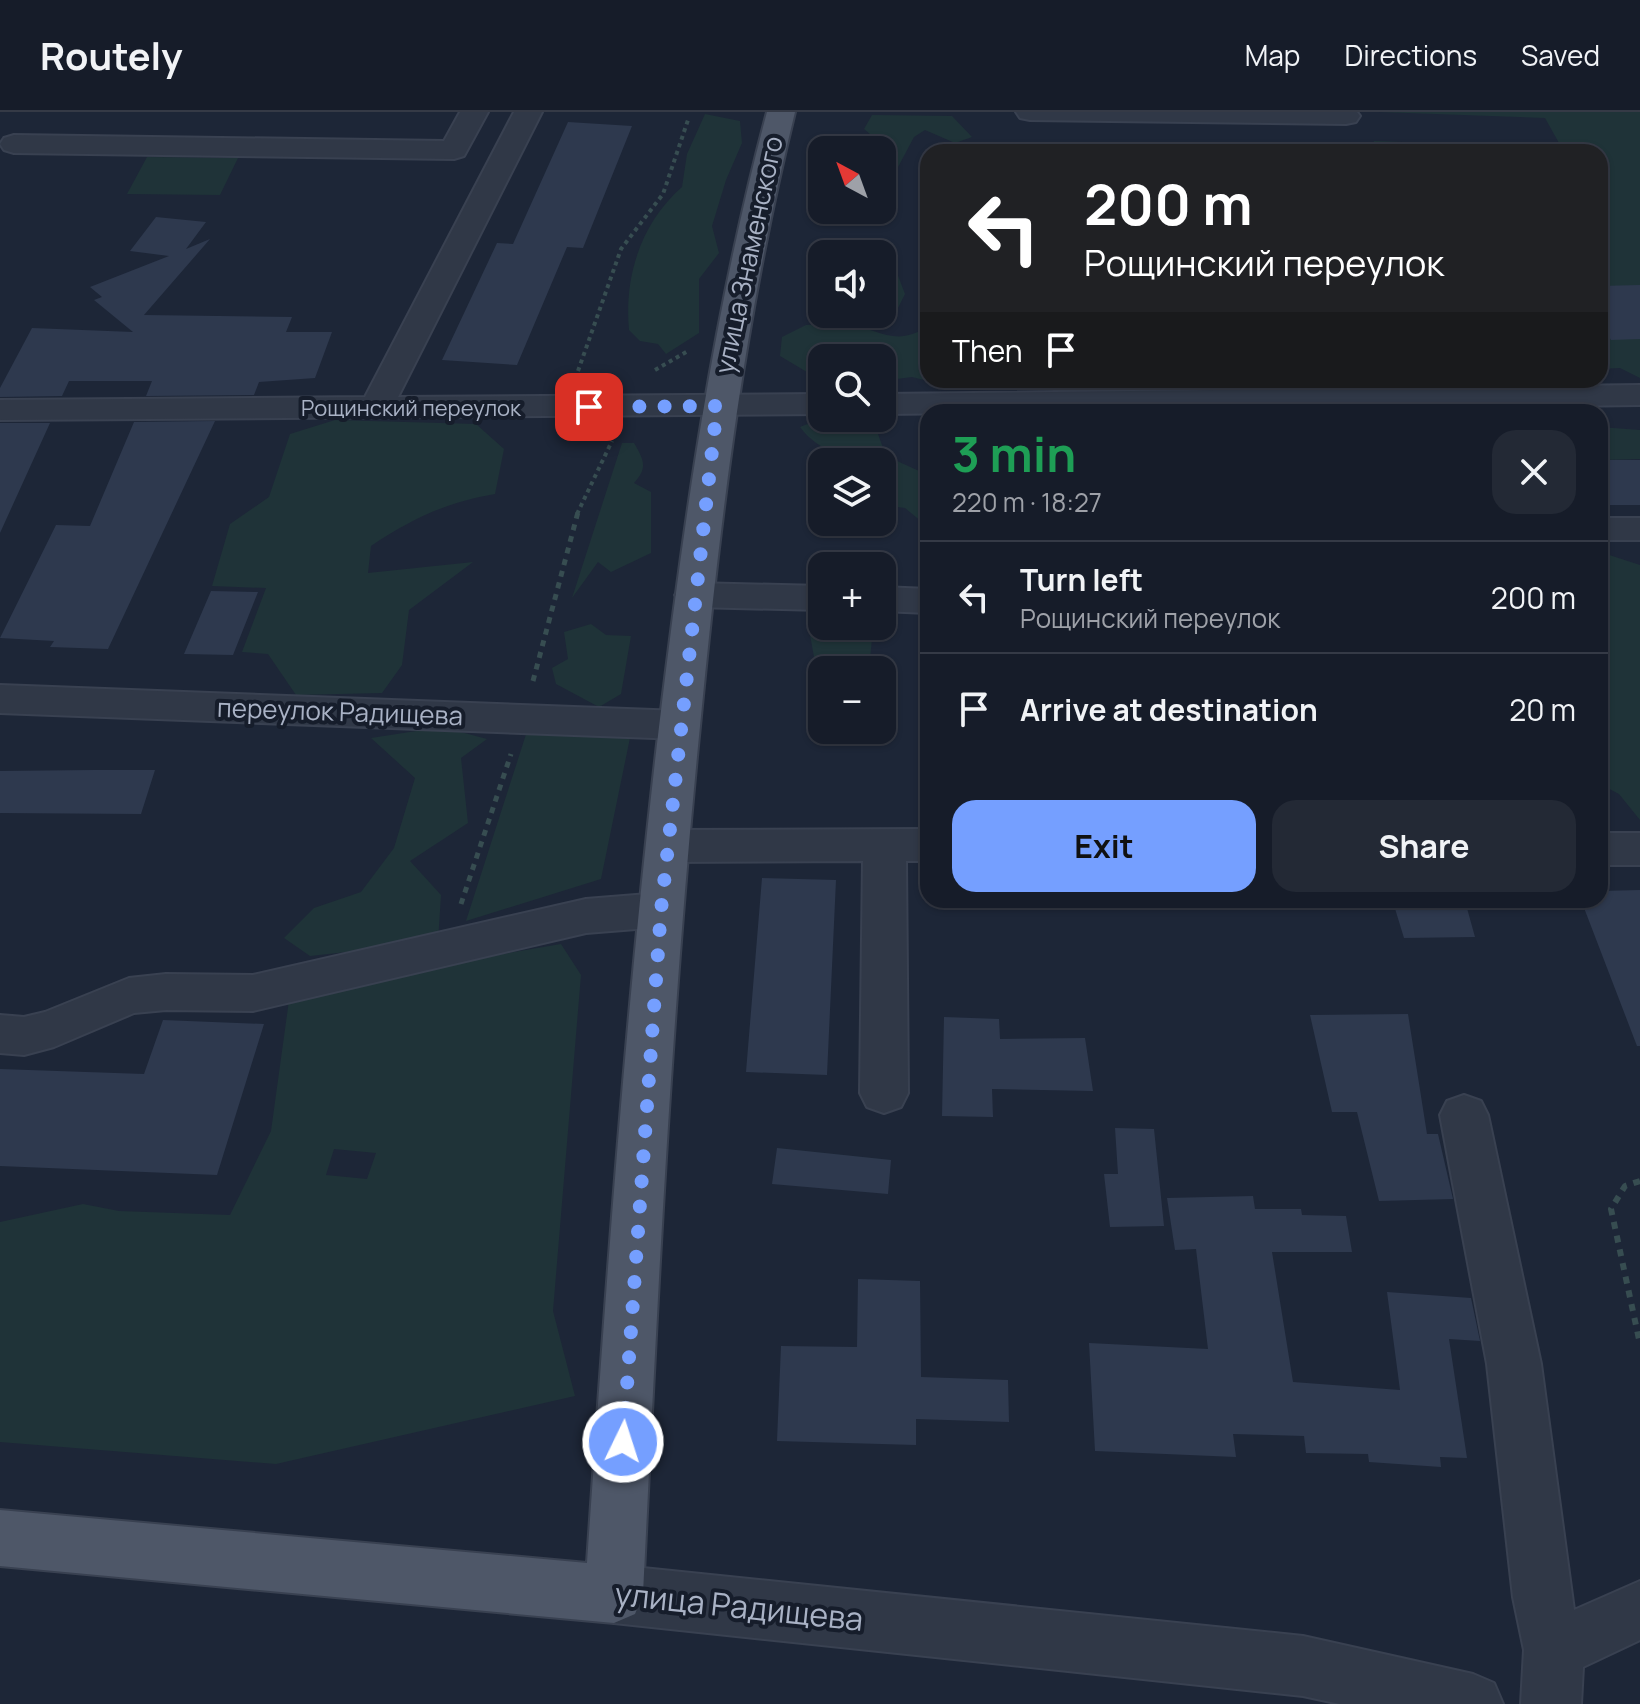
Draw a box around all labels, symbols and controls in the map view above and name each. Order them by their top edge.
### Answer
text: Routely [40,29,183,81]
text: Map [1245,36,1300,74]
text: Directions [1344,36,1477,74]
text: Saved [1521,36,1600,74]
street label: улица Знаменского [705,133,791,377]
north arrow [808,136,896,224]
map controls [808,136,896,744]
text: 200 m [1084,165,1253,242]
icon: left [952,176,1056,280]
text: Рощинский переулок [1084,238,1444,287]
button: sound [808,240,896,328]
icon: arrive [1039,328,1083,372]
text: Then [952,330,1023,371]
button: search [808,344,896,432]
pin [555,373,623,441]
icon: arrive [567,385,611,429]
street label: Рощинский переулок [301,393,522,423]
text: 3 min [952,421,1076,486]
button: close [1492,430,1576,514]
button: layers [808,448,896,536]
text: 220 m · 18:27 [952,484,1102,520]
button: + [808,552,896,640]
text: Turn left [1020,559,1143,600]
icon: left [952,575,996,619]
text: 200 m [1491,577,1576,618]
text: Рощинский переулок [1020,600,1280,636]
button: − [808,656,896,744]
icon: arrive [952,687,996,731]
street label: переулок Радищева [216,689,464,733]
text: Arrive at destination [1020,689,1318,730]
text: 20 m [1509,689,1576,730]
button: Exit [952,800,1256,892]
button: Share [1272,800,1576,892]
position arrow [581,1400,665,1484]
street label: улица Радищева [613,1571,865,1641]

